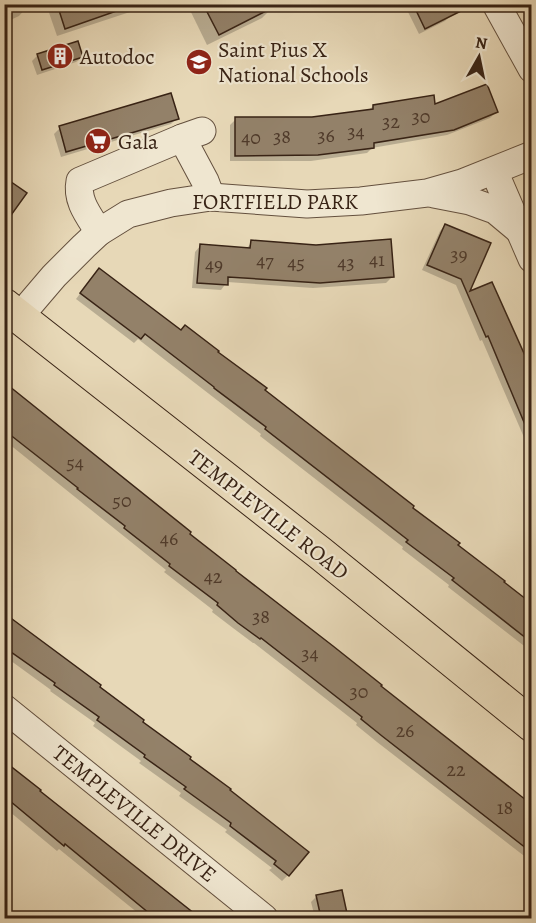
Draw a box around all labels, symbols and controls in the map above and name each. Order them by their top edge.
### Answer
north arrow [449,27,509,87]
text: N [474,31,489,55]
place label: Saint Pius X National Schools [218,35,369,90]
building icon: Autodoc [45,41,75,71]
place label: Autodoc [79,42,155,72]
school or university icon: Saint Pius X National Schools [184,47,214,77]
house number: 30 [412,103,430,130]
house number: 32 [382,108,400,135]
house number: 34 [347,118,365,145]
house number: 36 [317,122,335,149]
house number: 38 [273,123,291,150]
house number: 40 [241,124,261,151]
supermarket icon: Gala [83,126,113,156]
place label: Gala [118,127,159,157]
street label: FORTFIELD PARK [192,187,358,217]
house number: 39 [450,241,468,268]
house number: 41 [369,246,385,273]
house number: 47 [256,247,274,274]
house number: 45 [287,249,305,276]
house number: 43 [337,249,355,276]
house number: 49 [205,251,223,278]
street label: TEMPLEVILLE ROAD [182,443,355,587]
house number: 54 [66,449,84,476]
house number: 50 [112,487,132,514]
house number: 46 [160,525,178,552]
house number: 42 [204,563,223,590]
house number: 38 [252,603,270,630]
house number: 34 [301,640,319,667]
house number: 30 [350,678,368,705]
house number: 26 [396,717,414,744]
street label: TEMPLEVILLE DRIVE [46,738,223,889]
house number: 22 [447,756,466,783]
house number: 18 [497,794,513,821]

